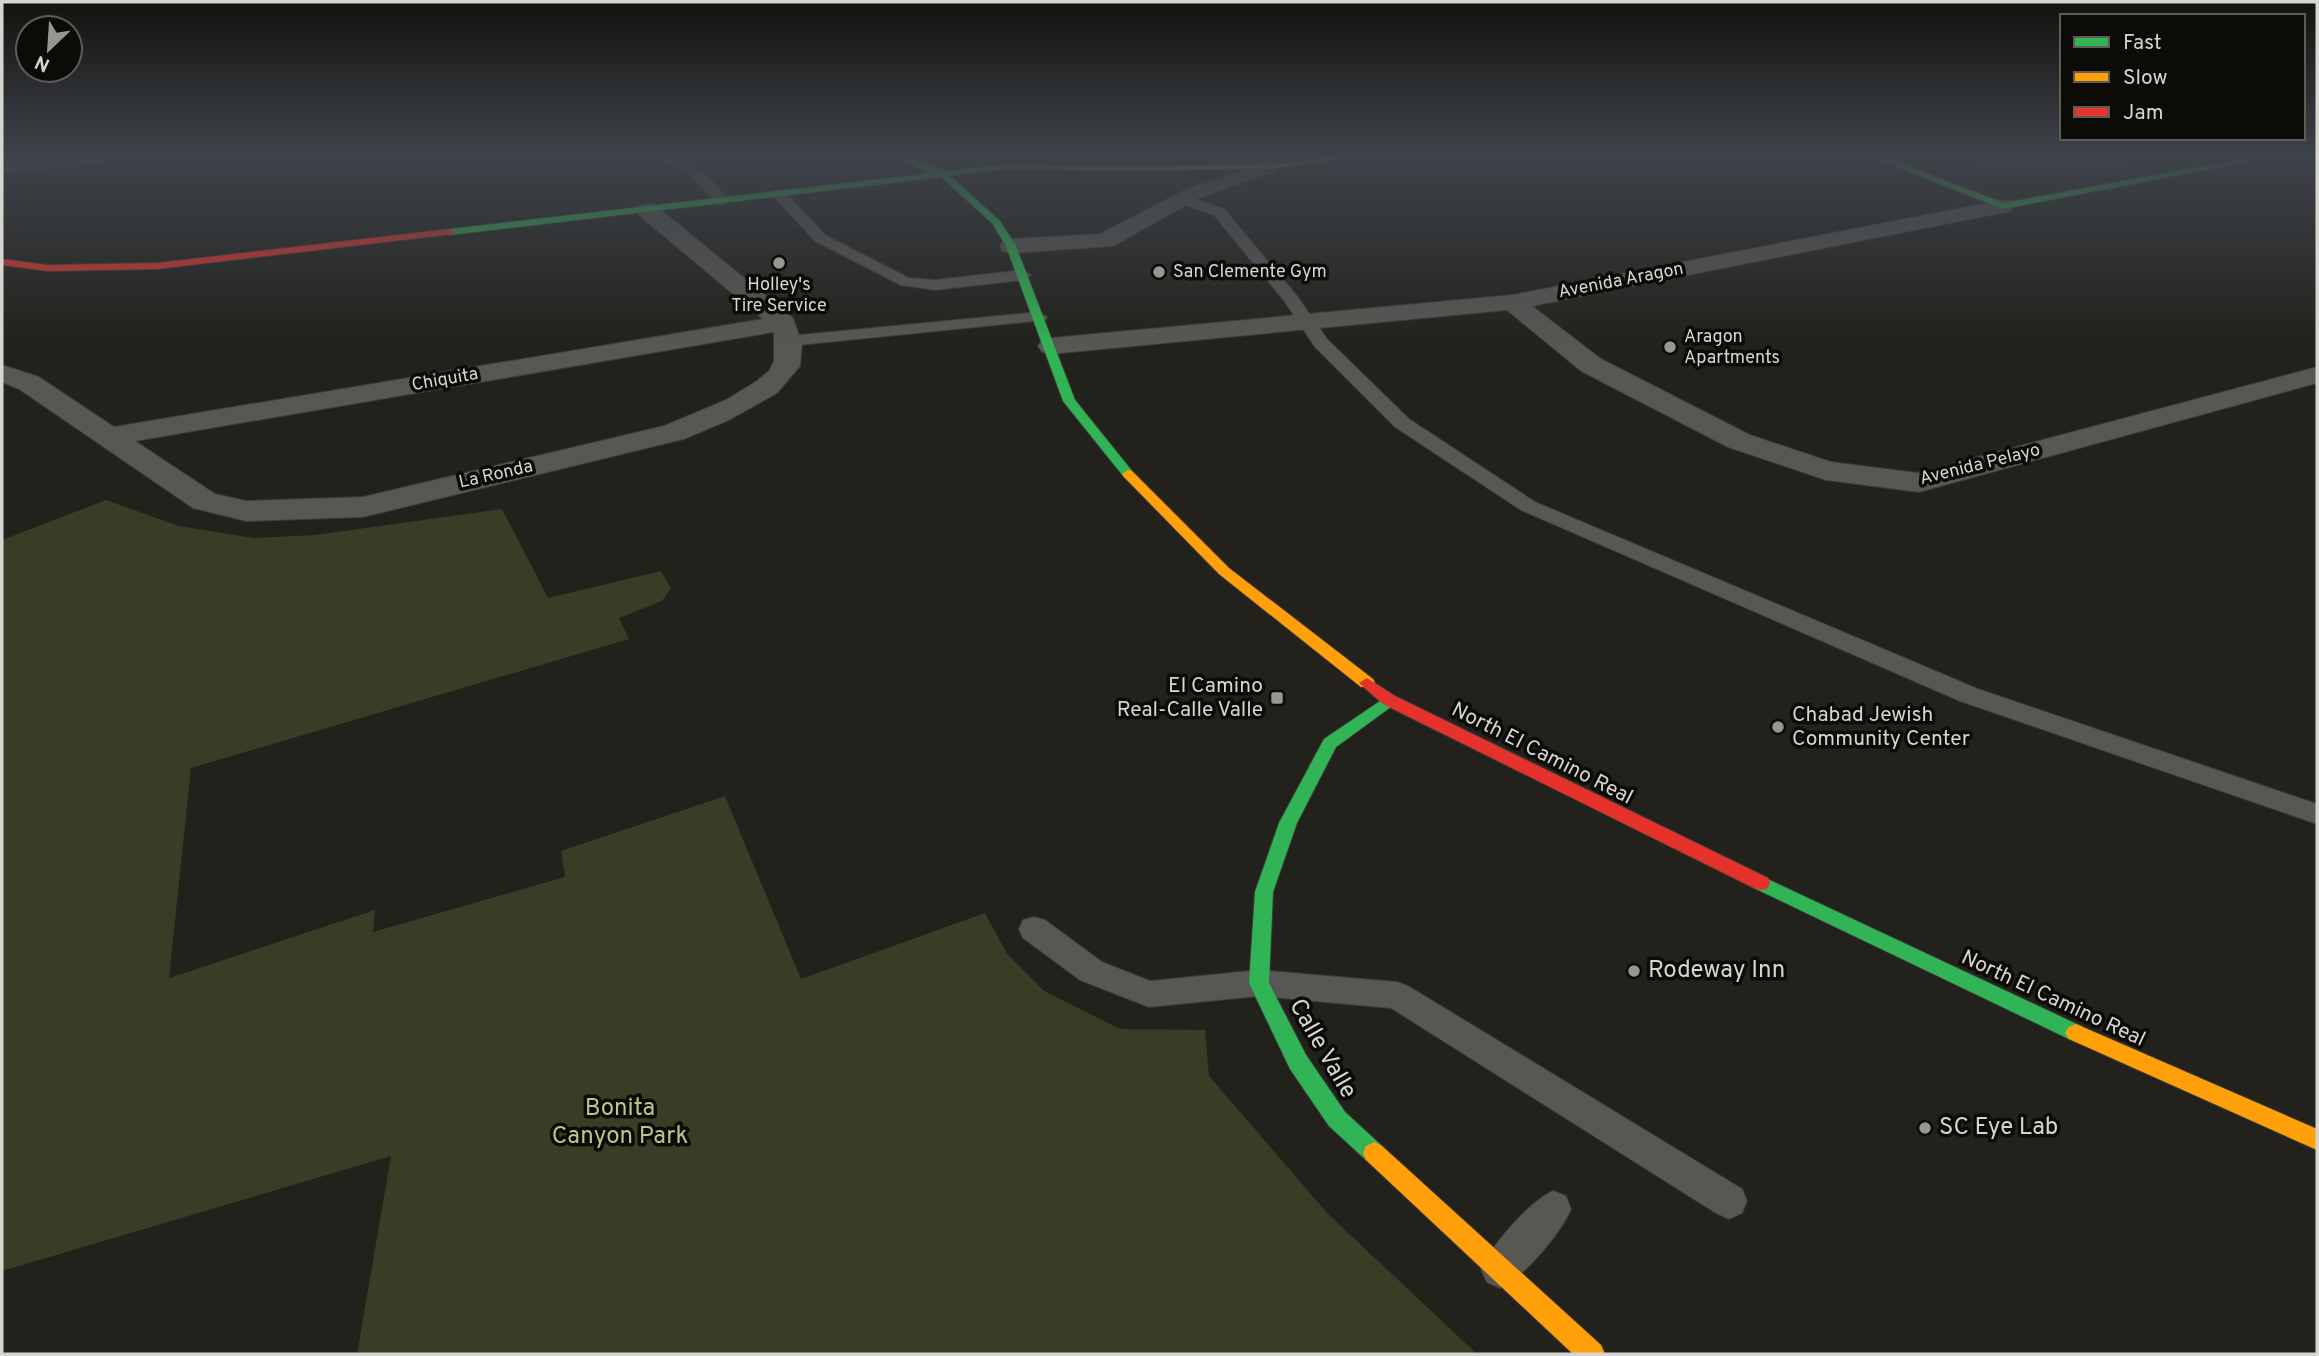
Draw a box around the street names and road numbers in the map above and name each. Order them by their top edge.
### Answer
street label: Avenida Aragon [1557,258,1685,304]
street label: Chiquita [410,363,480,397]
street label: Avenida Pelayo [1917,439,2043,491]
street label: La Ronda [457,455,535,495]
street label: North El Camino Real [1447,697,1637,811]
street label: North El Camino Real [1957,944,2149,1054]
street label: Calle Valle [1281,994,1363,1104]

